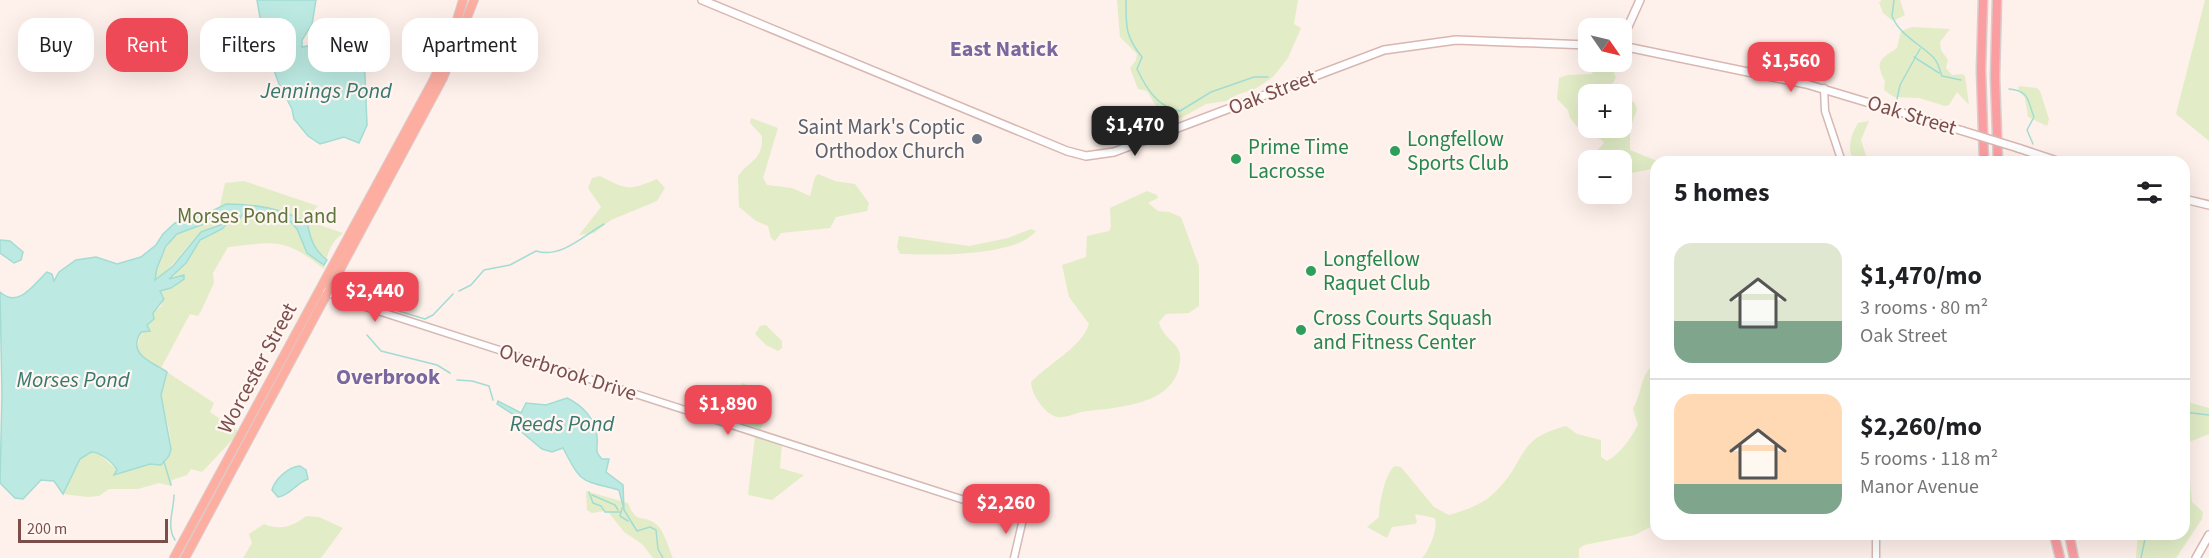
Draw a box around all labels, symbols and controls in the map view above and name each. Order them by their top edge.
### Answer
chip: Buy [18,18,94,72]
chip: Rent [106,18,188,72]
chip: Filters [200,18,296,72]
chip: New [308,18,390,72]
chip: Apartment [402,18,538,72]
north arrow [1578,18,1632,72]
map controls [1578,18,1632,204]
district label: East Natick [950,33,1058,65]
pin: $1,560 [1742,42,1840,93]
text: $1,560 [1762,47,1820,75]
street label: Oak Street [1224,62,1320,122]
water label: Jennings Pond [259,75,393,107]
button: + [1578,84,1632,138]
street label: Oak Street [1864,87,1960,143]
pin: $1,470 [1086,106,1184,157]
text: $1,470 [1106,111,1164,139]
place label: Saint Mark's Coptic Orthodox Church [797,112,965,166]
place label: Longfellow Sports Club [1407,124,1509,178]
marker: Saint Mark's Coptic Orthodox Church [970,132,984,146]
place label: Prime Time Lacrosse [1248,132,1349,186]
marker: Longfellow Sports Club [1388,144,1402,158]
button: − [1578,150,1632,204]
marker: Prime Time Lacrosse [1229,152,1243,166]
text: 5 homes [1674,174,1769,211]
icon: filters [2133,176,2166,209]
park label: Morses Pond Land [177,201,337,231]
place label: Longfellow Raquet Club [1323,244,1430,298]
text: $1,470/mo [1860,257,1982,294]
marker: Longfellow Raquet Club [1304,264,1318,278]
icon: home [1722,267,1794,339]
pin: $2,440 [326,272,424,323]
text: $2,440 [346,277,404,305]
text: 3 rooms · 80 m² [1860,294,1988,322]
street label: Worcester Street [210,297,304,439]
place label: Cross Courts Squash and Fitness Center [1313,303,1492,357]
text: Oak Street [1860,322,1947,350]
marker: Cross Courts Squash and Fitness Center [1294,323,1308,337]
street label: Overbrook Drive [495,336,641,408]
district label: Overbrook [336,361,440,393]
water label: Morses Pond [16,364,131,396]
pin: $1,890 [679,385,777,436]
text: $1,890 [699,390,757,418]
water label: Reeds Pond [510,408,615,440]
text: $2,260/mo [1860,408,1982,445]
icon: home [1722,418,1794,490]
text: 5 rooms · 118 m² [1860,445,1998,473]
text: Manor Avenue [1860,473,1979,501]
pin: $2,260 [957,484,1055,535]
text: $2,260 [977,489,1035,517]
scale bar [18,516,168,544]
text: 200 m [27,518,67,540]

